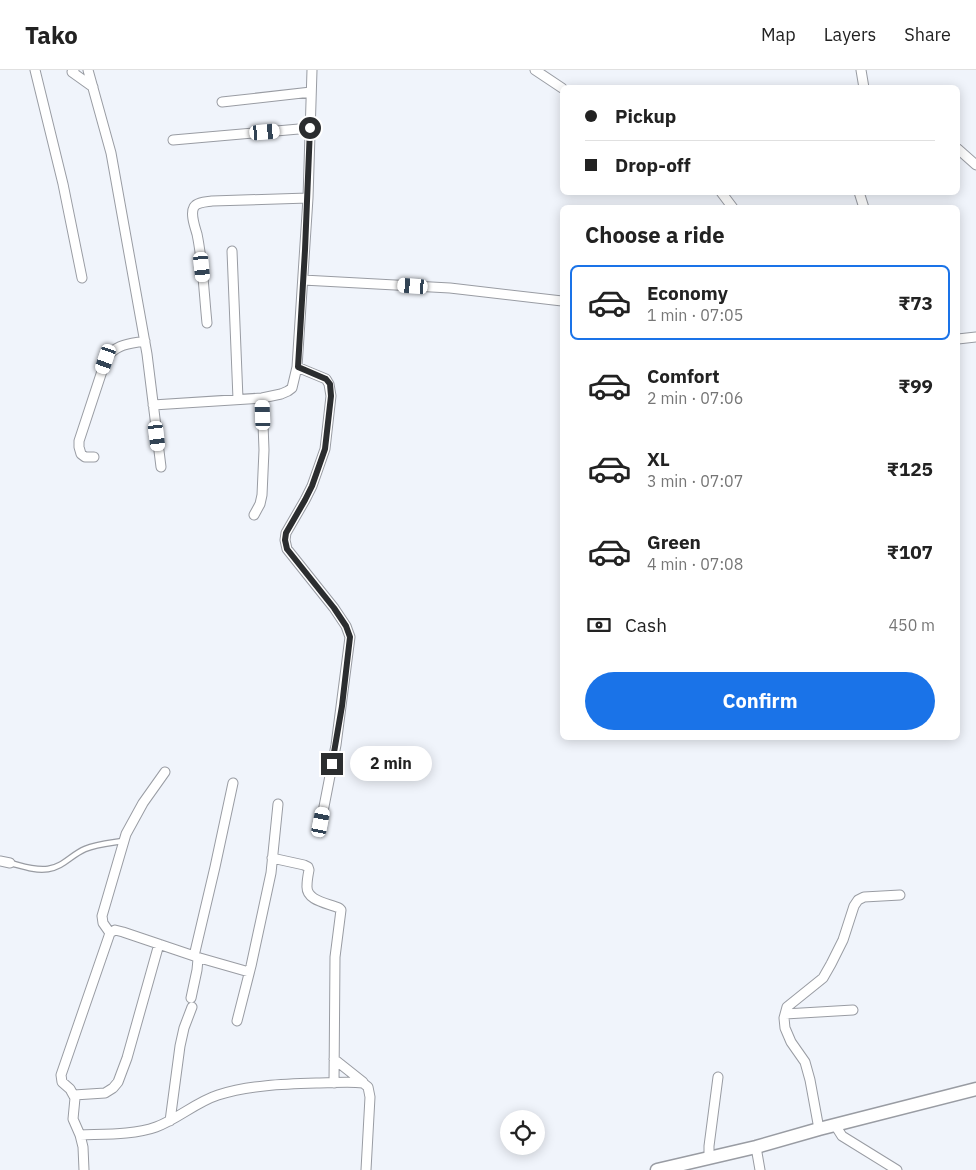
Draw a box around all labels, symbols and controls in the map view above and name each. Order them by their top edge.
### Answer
text: Tako [25,19,78,51]
text: Map [761,23,796,46]
text: Layers [824,23,876,46]
text: Share [904,23,951,46]
text: Pickup [615,104,676,128]
route start [299,117,321,139]
car [249,123,280,141]
text: Drop-off [615,153,691,177]
text: Choose a ride [585,220,725,249]
car [192,251,211,283]
car [397,277,428,295]
icon: car [587,280,632,325]
text: Economy [647,281,728,305]
text: ₹73 [898,291,933,315]
text: 1 min · 07:05 [647,305,743,325]
car [94,342,117,376]
icon: car [587,363,632,408]
text: Comfort [647,364,720,388]
text: ₹99 [898,374,933,398]
text: 2 min · 07:06 [647,388,743,408]
car [254,400,271,430]
car [147,420,166,452]
icon: car [587,446,632,491]
text: XL [647,447,670,471]
text: ₹125 [887,457,933,481]
text: 3 min · 07:07 [647,471,743,491]
icon: car [587,529,632,574]
text: Green [647,530,701,554]
text: ₹107 [887,540,933,564]
text: 4 min · 07:08 [647,554,743,574]
icon: cash [585,611,613,639]
text: Cash [625,613,667,637]
text: 450 m [888,615,935,635]
button: Confirm [585,672,935,730]
callout: 2 min [350,746,432,782]
route end [321,753,343,775]
text: 2 min [370,753,412,773]
car [310,806,331,838]
map controls [500,1110,545,1155]
button: locate [500,1110,545,1155]

